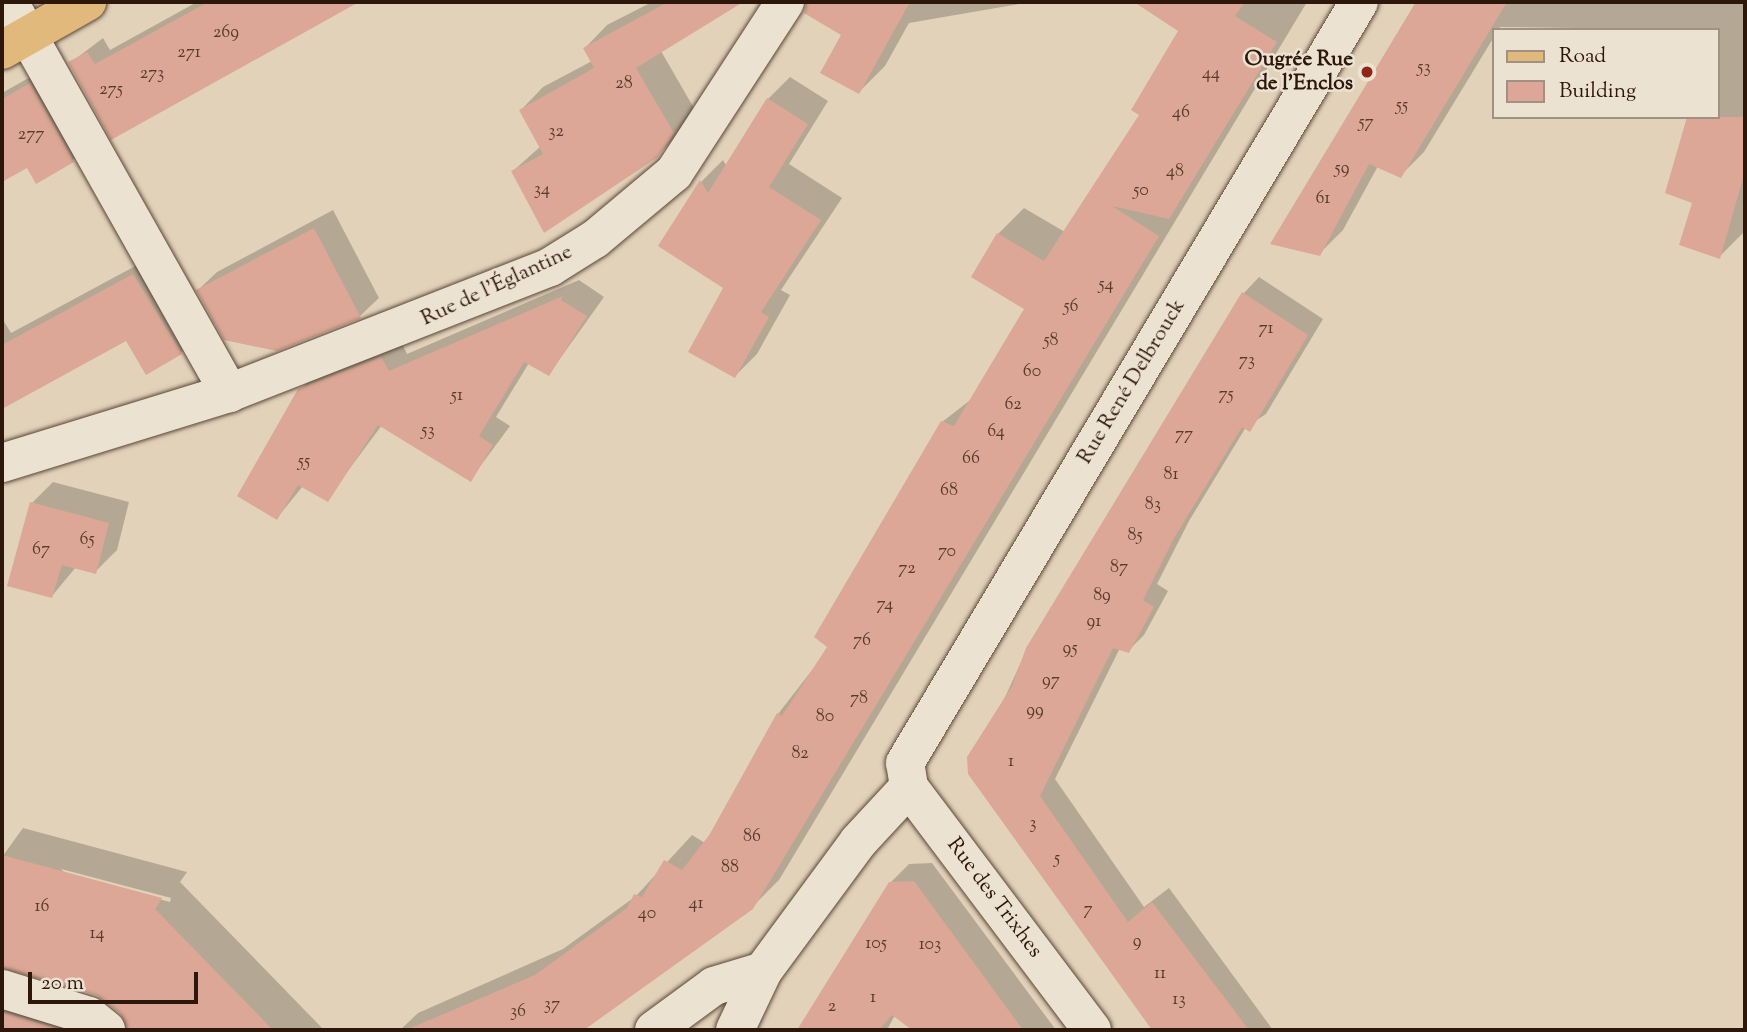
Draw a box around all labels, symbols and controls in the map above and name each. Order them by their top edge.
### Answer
house number: 269 [213,22,239,44]
legend [1492,28,1719,119]
house number: 271 [177,42,201,64]
text: Road [1559,42,1606,72]
place label: Ougrée Rue de l'Enclos [1244,47,1353,97]
house number: 53 [1417,57,1431,79]
house number: 273 [140,63,164,85]
house number: 44 [1202,63,1220,85]
marker: Ougrée Rue de l'Enclos [1359,64,1375,80]
house number: 28 [615,73,633,95]
text: Building [1559,77,1636,107]
house number: 275 [99,79,123,101]
house number: 55 [1396,95,1408,117]
house number: 46 [1172,102,1190,124]
house number: 57 [1358,112,1374,134]
house number: 32 [548,121,564,143]
house number: 277 [18,124,44,146]
house number: 59 [1335,158,1349,180]
house number: 48 [1166,161,1184,183]
house number: 34 [534,179,550,201]
house number: 50 [1133,180,1149,202]
house number: 61 [1316,188,1330,210]
street label: Rue de l'Églantine [417,240,577,332]
house number: 54 [1098,274,1114,296]
street label: Rue René Delbrouck [1073,295,1191,469]
house number: 56 [1063,296,1079,318]
house number: 71 [1258,318,1274,340]
house number: 58 [1043,330,1059,352]
house number: 73 [1239,350,1255,372]
house number: 60 [1023,361,1041,383]
house number: 75 [1218,384,1234,406]
house number: 51 [451,385,463,407]
house number: 62 [1004,394,1022,416]
house number: 53 [421,420,435,442]
house number: 64 [987,421,1005,443]
house number: 77 [1175,424,1193,446]
house number: 66 [962,448,980,470]
house number: 55 [298,451,310,473]
house number: 81 [1163,464,1179,486]
house number: 68 [940,480,958,502]
house number: 83 [1145,494,1161,516]
house number: 85 [1127,525,1143,547]
house number: 65 [79,529,95,551]
house number: 67 [32,539,50,561]
house number: 70 [938,541,956,563]
house number: 87 [1110,557,1128,579]
house number: 72 [898,558,916,580]
house number: 89 [1093,585,1111,607]
house number: 74 [877,594,893,616]
house number: 91 [1087,611,1101,633]
house number: 76 [853,630,871,652]
house number: 95 [1062,638,1078,660]
house number: 97 [1042,670,1060,692]
house number: 78 [850,688,868,710]
house number: 99 [1026,700,1044,722]
house number: 80 [816,706,834,728]
house number: 82 [791,743,809,765]
house number: 1 [1008,751,1014,773]
house number: 3 [1029,813,1037,835]
house number: 86 [743,826,761,848]
street label: Rue des Trixhes [941,833,1047,963]
house number: 5 [1054,848,1060,870]
house number: 88 [721,857,739,879]
house number: 41 [688,893,704,915]
house number: 16 [34,896,50,918]
house number: 7 [1083,899,1093,921]
house number: 40 [638,903,656,925]
house number: 14 [89,923,105,945]
house number: 9 [1133,931,1141,953]
house number: 105 [865,933,887,955]
house number: 103 [919,934,941,956]
scale bar [32,958,201,1002]
house number: 11 [1154,963,1166,985]
text: 20 m [41,969,84,999]
house number: 1 [870,987,876,1009]
house number: 13 [1172,989,1186,1011]
house number: 37 [544,994,560,1016]
house number: 2 [828,996,836,1018]
house number: 36 [510,1001,526,1023]

